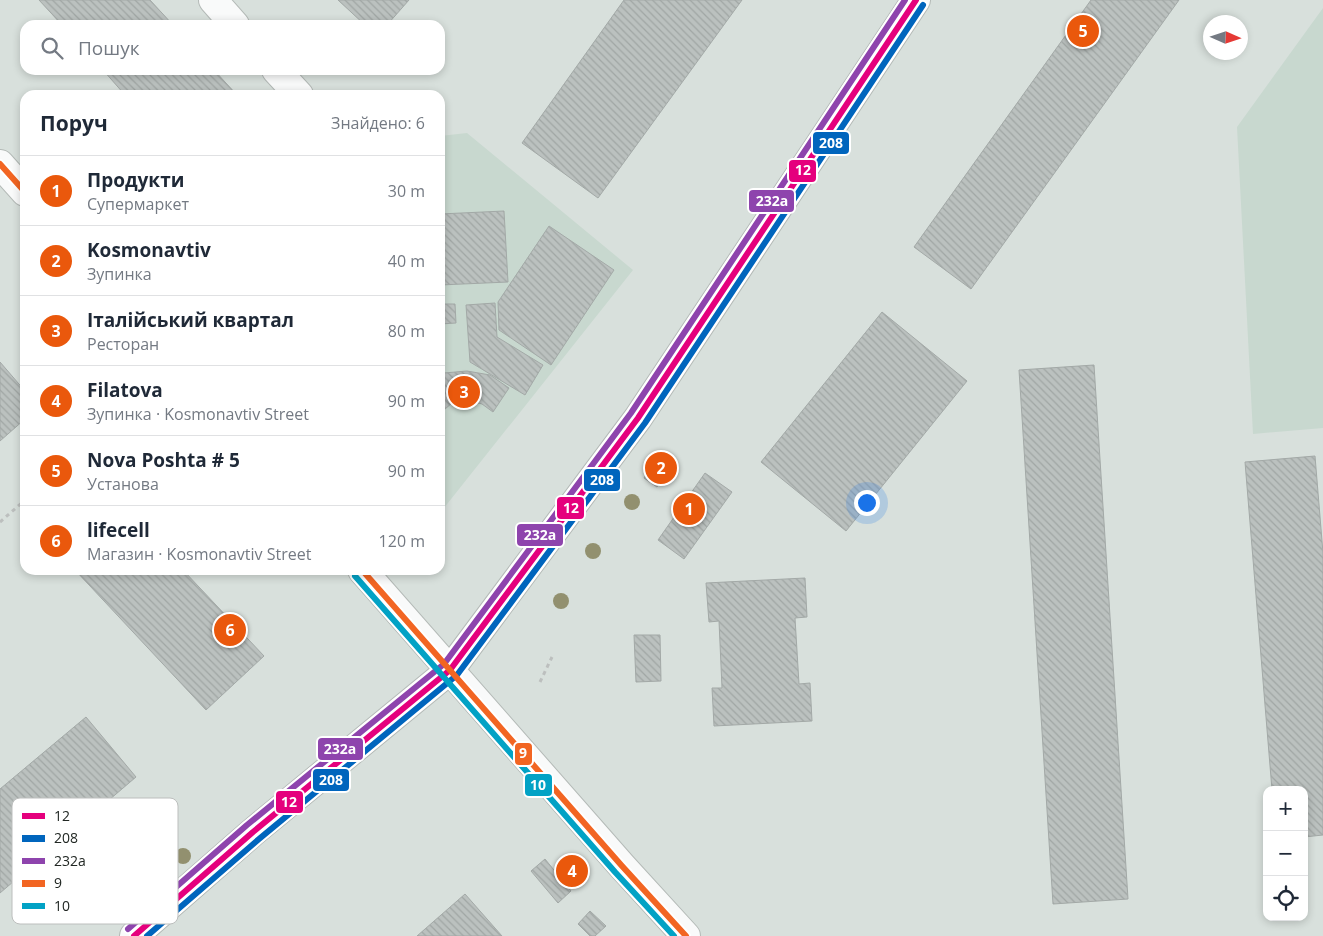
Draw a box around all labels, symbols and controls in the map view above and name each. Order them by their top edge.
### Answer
pin: 5 [1067,12,1099,50]
north arrow [1203,15,1248,60]
search box [20,20,445,75]
icon: search [38,34,66,62]
text: Пошук [78,35,140,61]
text: Поруч [40,109,108,137]
text: Знайдено: 6 [331,112,425,134]
line badge: 208 [812,131,850,155]
text: 208 [819,133,843,152]
line badge: 12 [788,159,817,183]
text: 12 [795,160,811,179]
text: Продукти [87,167,184,193]
text: 1 [51,180,61,202]
text: 30 m [388,180,425,202]
line badge: 232а [748,189,795,213]
text: 232а [756,191,788,210]
text: Супермаркет [87,193,189,215]
text: Kosmonavtiv [87,237,211,263]
text: 2 [51,250,61,272]
text: 40 m [388,250,425,272]
text: Зупинка [87,263,152,285]
text: Італійський квартал [87,307,294,333]
text: 3 [51,320,61,342]
text: 80 m [388,320,425,342]
text: Ресторан [87,333,159,355]
pin: 3 [448,373,480,411]
text: Filatova [87,377,163,403]
text: 4 [51,390,61,412]
text: 90 m [388,390,425,412]
text: Зупинка · Kosmonavtiv Street [87,403,309,425]
text: Nova Poshta # 5 [87,447,240,473]
pin: 2 [645,449,677,487]
text: 5 [51,460,61,482]
text: 90 m [388,460,425,482]
line badge: 208 [583,468,621,492]
text: 208 [590,470,614,489]
text: Установа [87,473,159,495]
pin: 1 [673,490,705,528]
your location [854,490,880,516]
line badge: 12 [556,496,585,520]
text: 12 [563,498,579,517]
text: lifecell [87,517,150,543]
line badge: 232а [516,523,564,547]
text: 232а [524,525,556,544]
text: 6 [51,530,61,552]
text: 120 m [379,530,425,552]
text: Магазин · Kosmonavtiv Street [87,543,311,565]
pin: 6 [214,611,246,649]
line badge: 232а [317,737,364,761]
text: 232а [324,739,356,758]
line badge: 9 [514,742,533,766]
text: 9 [519,743,527,762]
line badge: 208 [312,768,350,792]
text: 208 [319,770,343,789]
line badge: 10 [524,773,553,797]
text: 10 [530,775,546,794]
map controls [1263,786,1308,921]
button: + [1263,786,1308,831]
line badge: 12 [275,790,304,814]
text: 12 [281,792,297,811]
legend [12,798,178,924]
text: 12 [54,806,70,825]
text: 208 [54,828,78,847]
button: − [1263,831,1308,876]
text: 232а [54,851,86,870]
pin: 4 [556,852,588,890]
text: 9 [54,873,62,892]
button: locate [1263,876,1308,921]
text: 10 [54,896,70,915]

